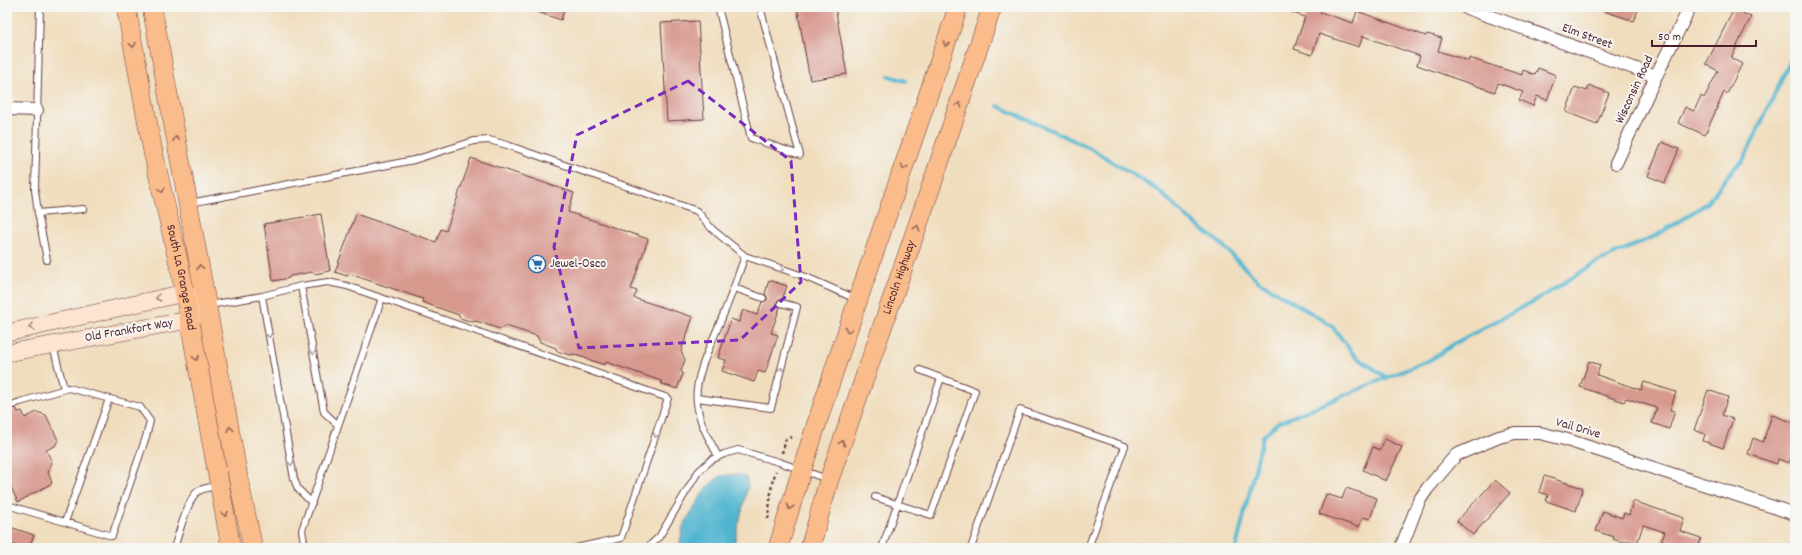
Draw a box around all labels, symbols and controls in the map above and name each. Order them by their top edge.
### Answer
street label: Elm Street [1559,19,1615,55]
scale bar [1652,22,1756,48]
text: 50 m [1658,29,1681,46]
one-way arrow [942,40,951,47]
one-way arrow [128,42,136,48]
street label: Wisconsin Road [1611,53,1659,127]
one-way arrow [954,102,963,109]
one-way arrow [172,136,181,142]
one-way arrow [901,164,909,171]
one-way arrow [157,186,165,193]
street label: South La Grange Road [161,223,201,332]
one-way arrow [912,225,920,232]
street label: Lincoln Highway [878,237,921,317]
supermarket icon: Jewel-Osco [527,254,547,274]
place label: Jewel-Osco [550,255,606,274]
one-way arrow [196,264,205,270]
one-way arrow [778,264,785,272]
one-way arrow [155,294,161,302]
street label: Old Frankfort Way [83,314,175,348]
one-way arrow [28,322,34,330]
one-way arrow [844,326,853,333]
one-way arrow [264,332,273,338]
one-way arrow [308,349,317,355]
one-way arrow [191,355,200,362]
one-way arrow [776,367,784,374]
street label: Vail Drive [1553,414,1603,445]
one-way arrow [226,426,234,432]
one-way arrow [652,431,660,438]
one-way arrow [837,440,846,447]
one-way arrow [286,460,295,466]
one-way arrow [786,503,795,510]
one-way arrow [220,511,229,517]

